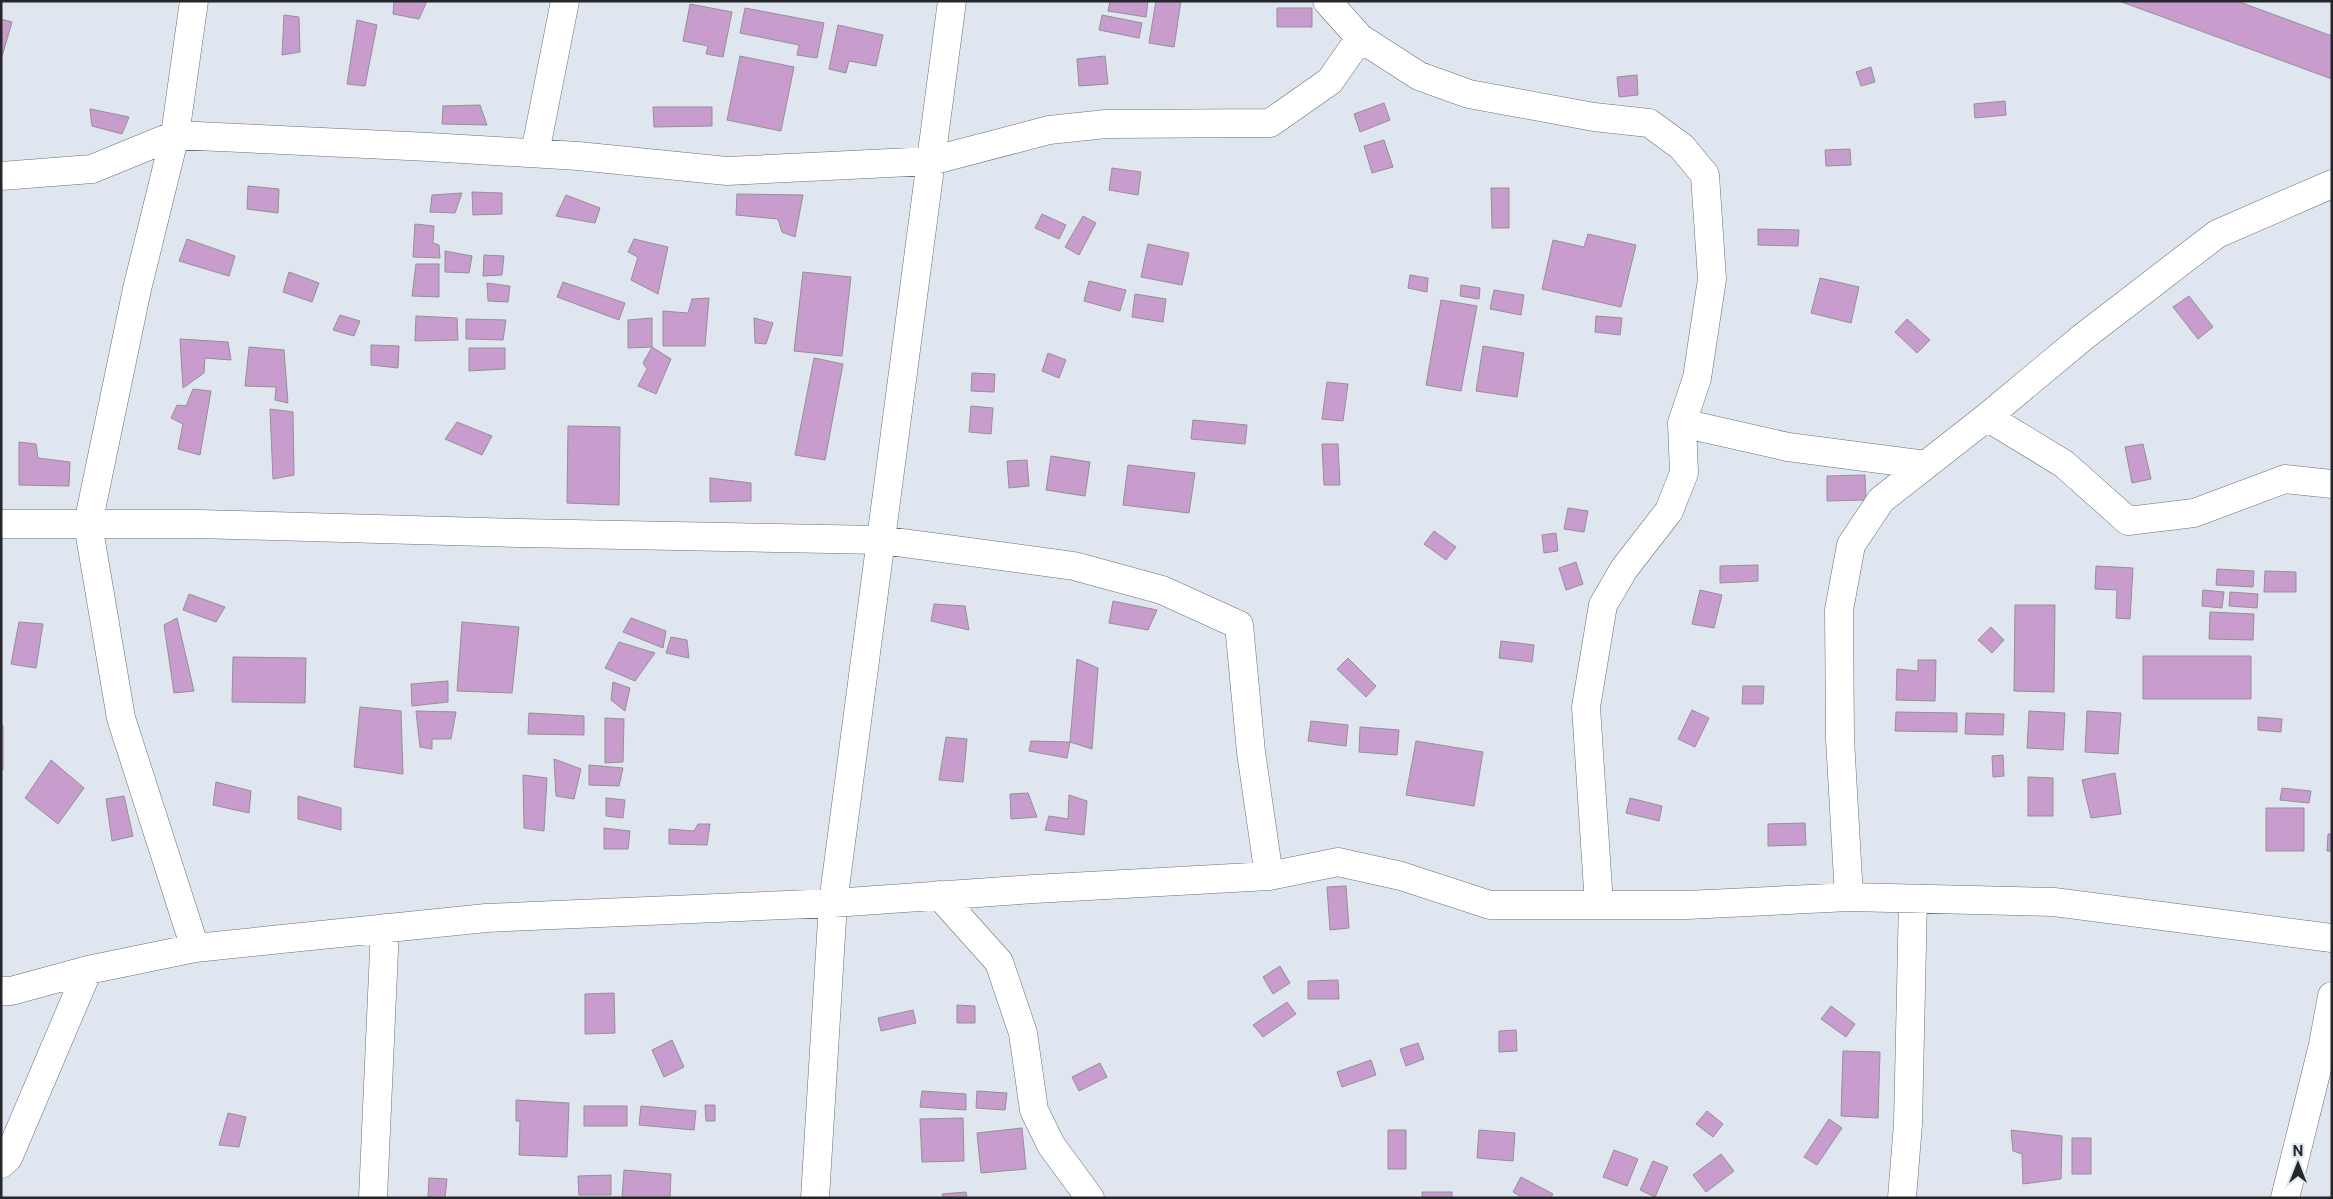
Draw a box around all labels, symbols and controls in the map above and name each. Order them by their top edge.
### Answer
north arrow [2273,1139,2323,1189]
text: N [2293,1143,2303,1159]

